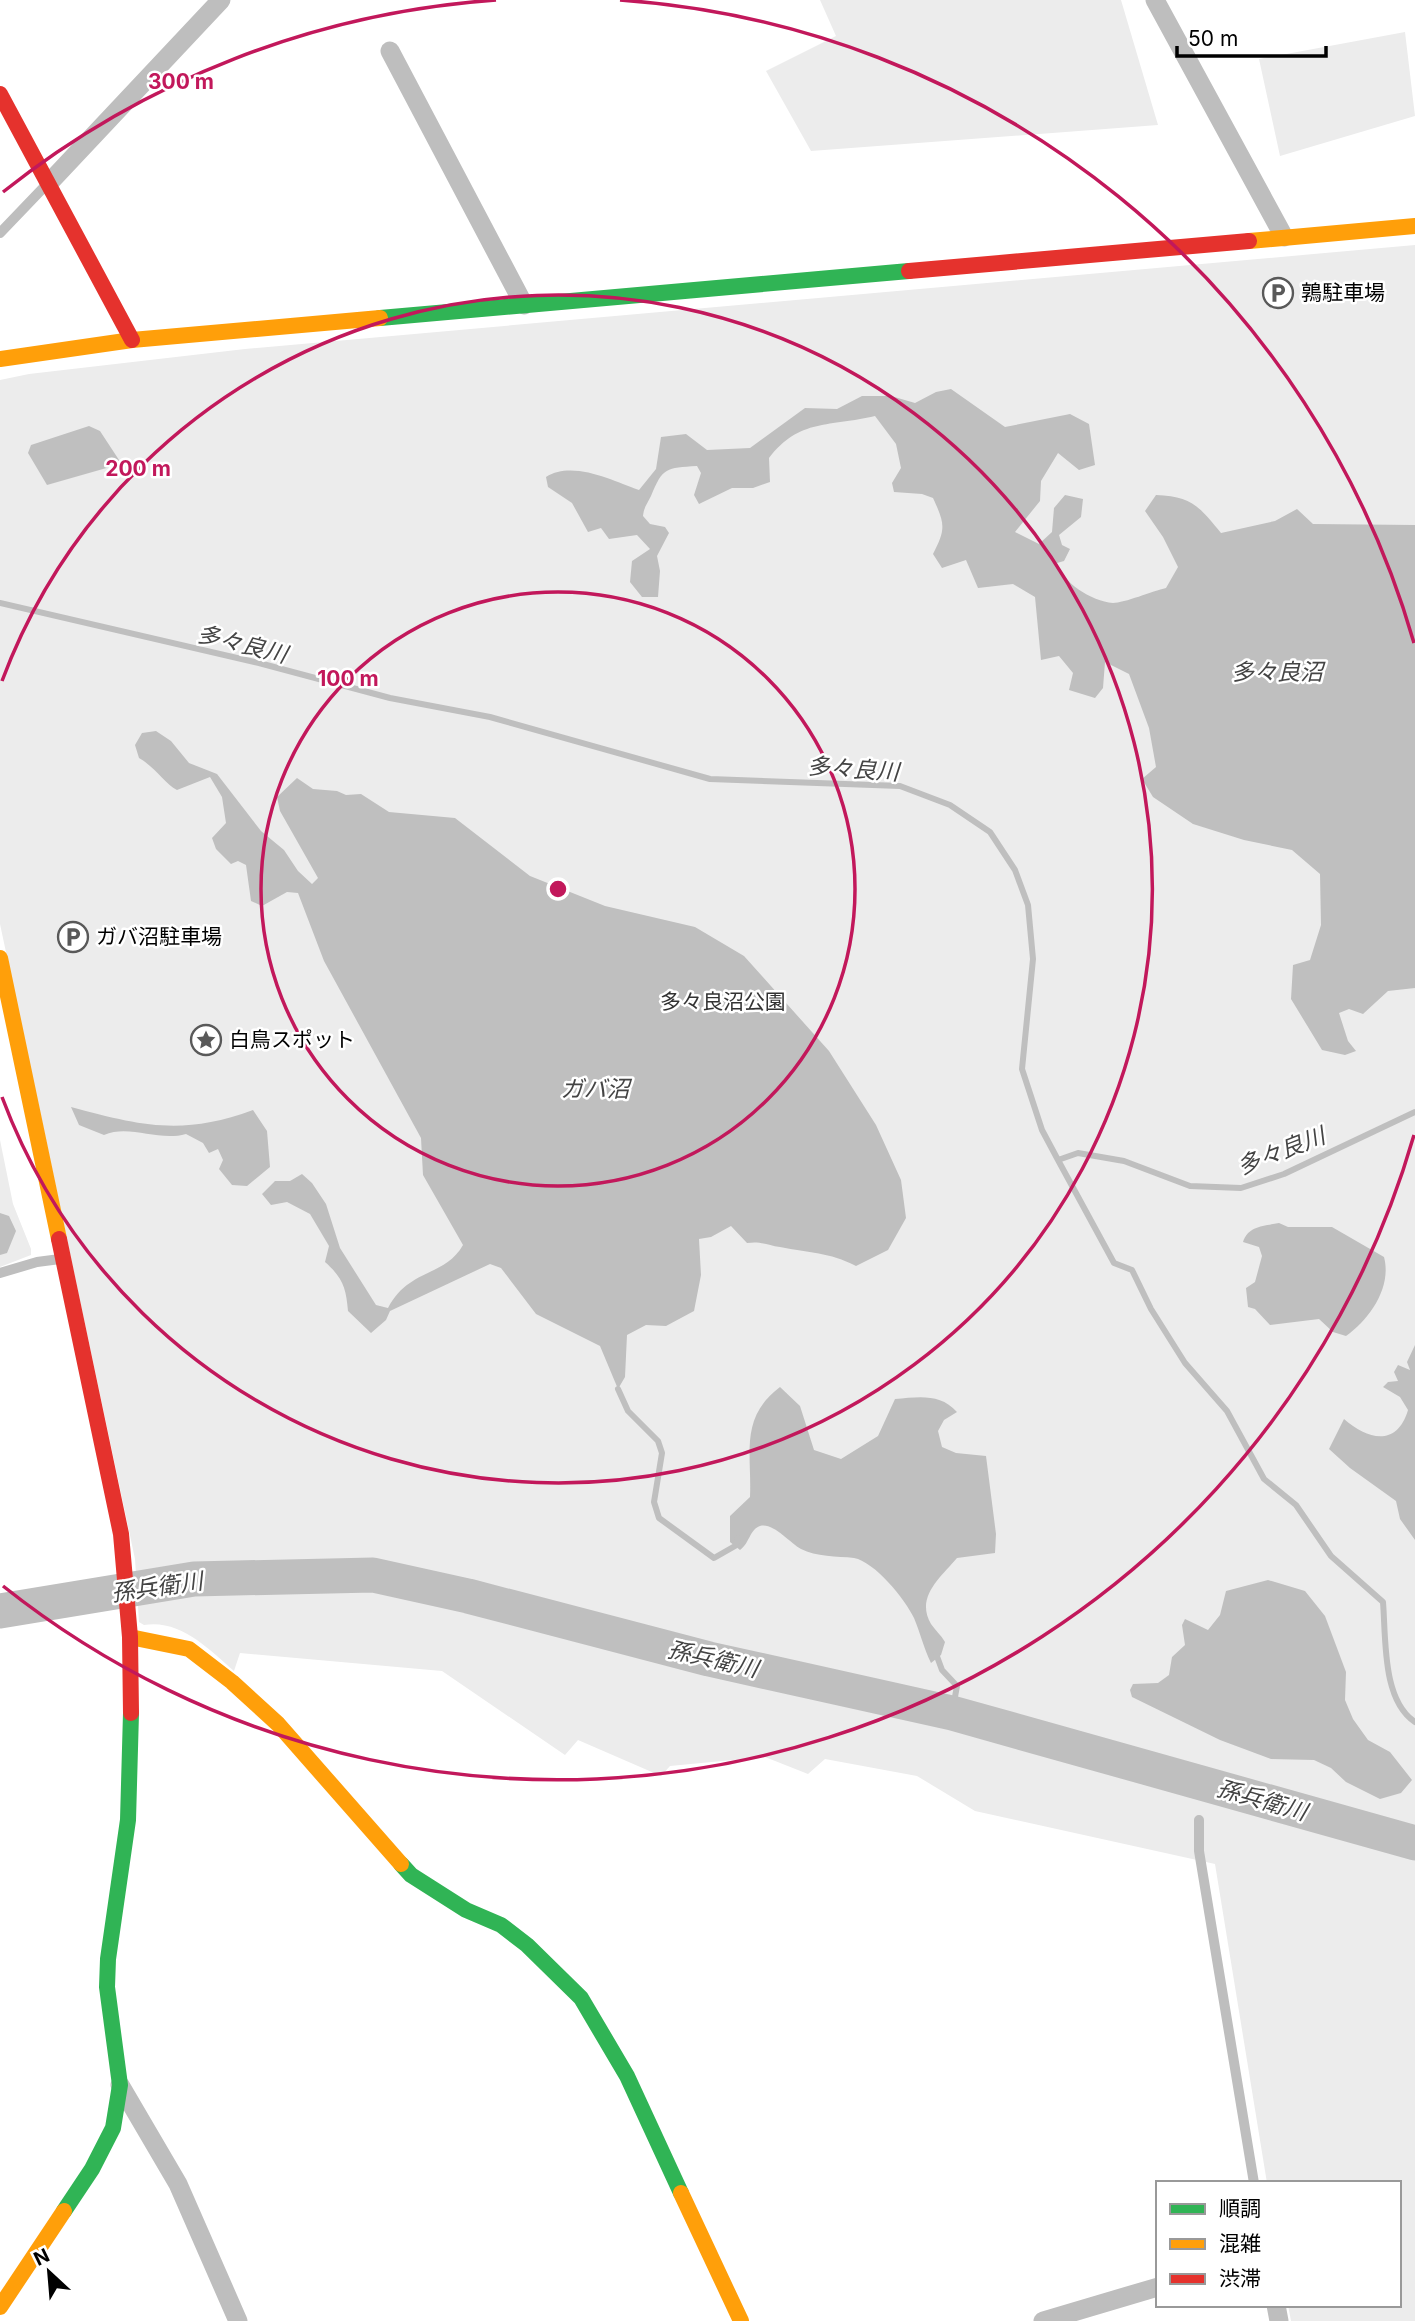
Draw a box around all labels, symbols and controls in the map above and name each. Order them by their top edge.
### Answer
scale bar [1177,14,1326,58]
text: 50 m [1188,26,1238,51]
text: 300 m [148,69,214,94]
parking icon: 鶉駐車場 [1261,276,1295,310]
place label: 鶉駐車場 [1301,280,1385,305]
text: 200 m [105,456,171,481]
water label: 多々良川 [194,619,293,669]
water label: 多々良沼 [1231,658,1326,686]
text: 100 m [317,666,379,691]
water label: 多々良川 [806,752,903,786]
centre of rings [546,877,570,901]
parking icon: ガバ沼駐車場 [56,920,90,954]
place label: ガバ沼駐車場 [96,924,222,949]
park label: 多々良沼公園 [660,989,786,1014]
place icon: 白鳥スポット [189,1023,223,1057]
place label: 白鳥スポット [229,1027,355,1052]
water label: ガバ沼 [561,1075,633,1103]
water label: 多々良川 [1233,1120,1332,1181]
water label: 孫兵衛川 [109,1566,207,1607]
water label: 孫兵衛川 [665,1635,764,1684]
water label: 孫兵衛川 [1214,1774,1313,1827]
legend [1156,2181,1401,2307]
text: 順調 [1219,2196,1261,2221]
text: 混雑 [1219,2231,1261,2256]
north arrow [14,2237,84,2307]
text: N [30,2244,53,2271]
text: 渋滞 [1219,2266,1261,2291]

